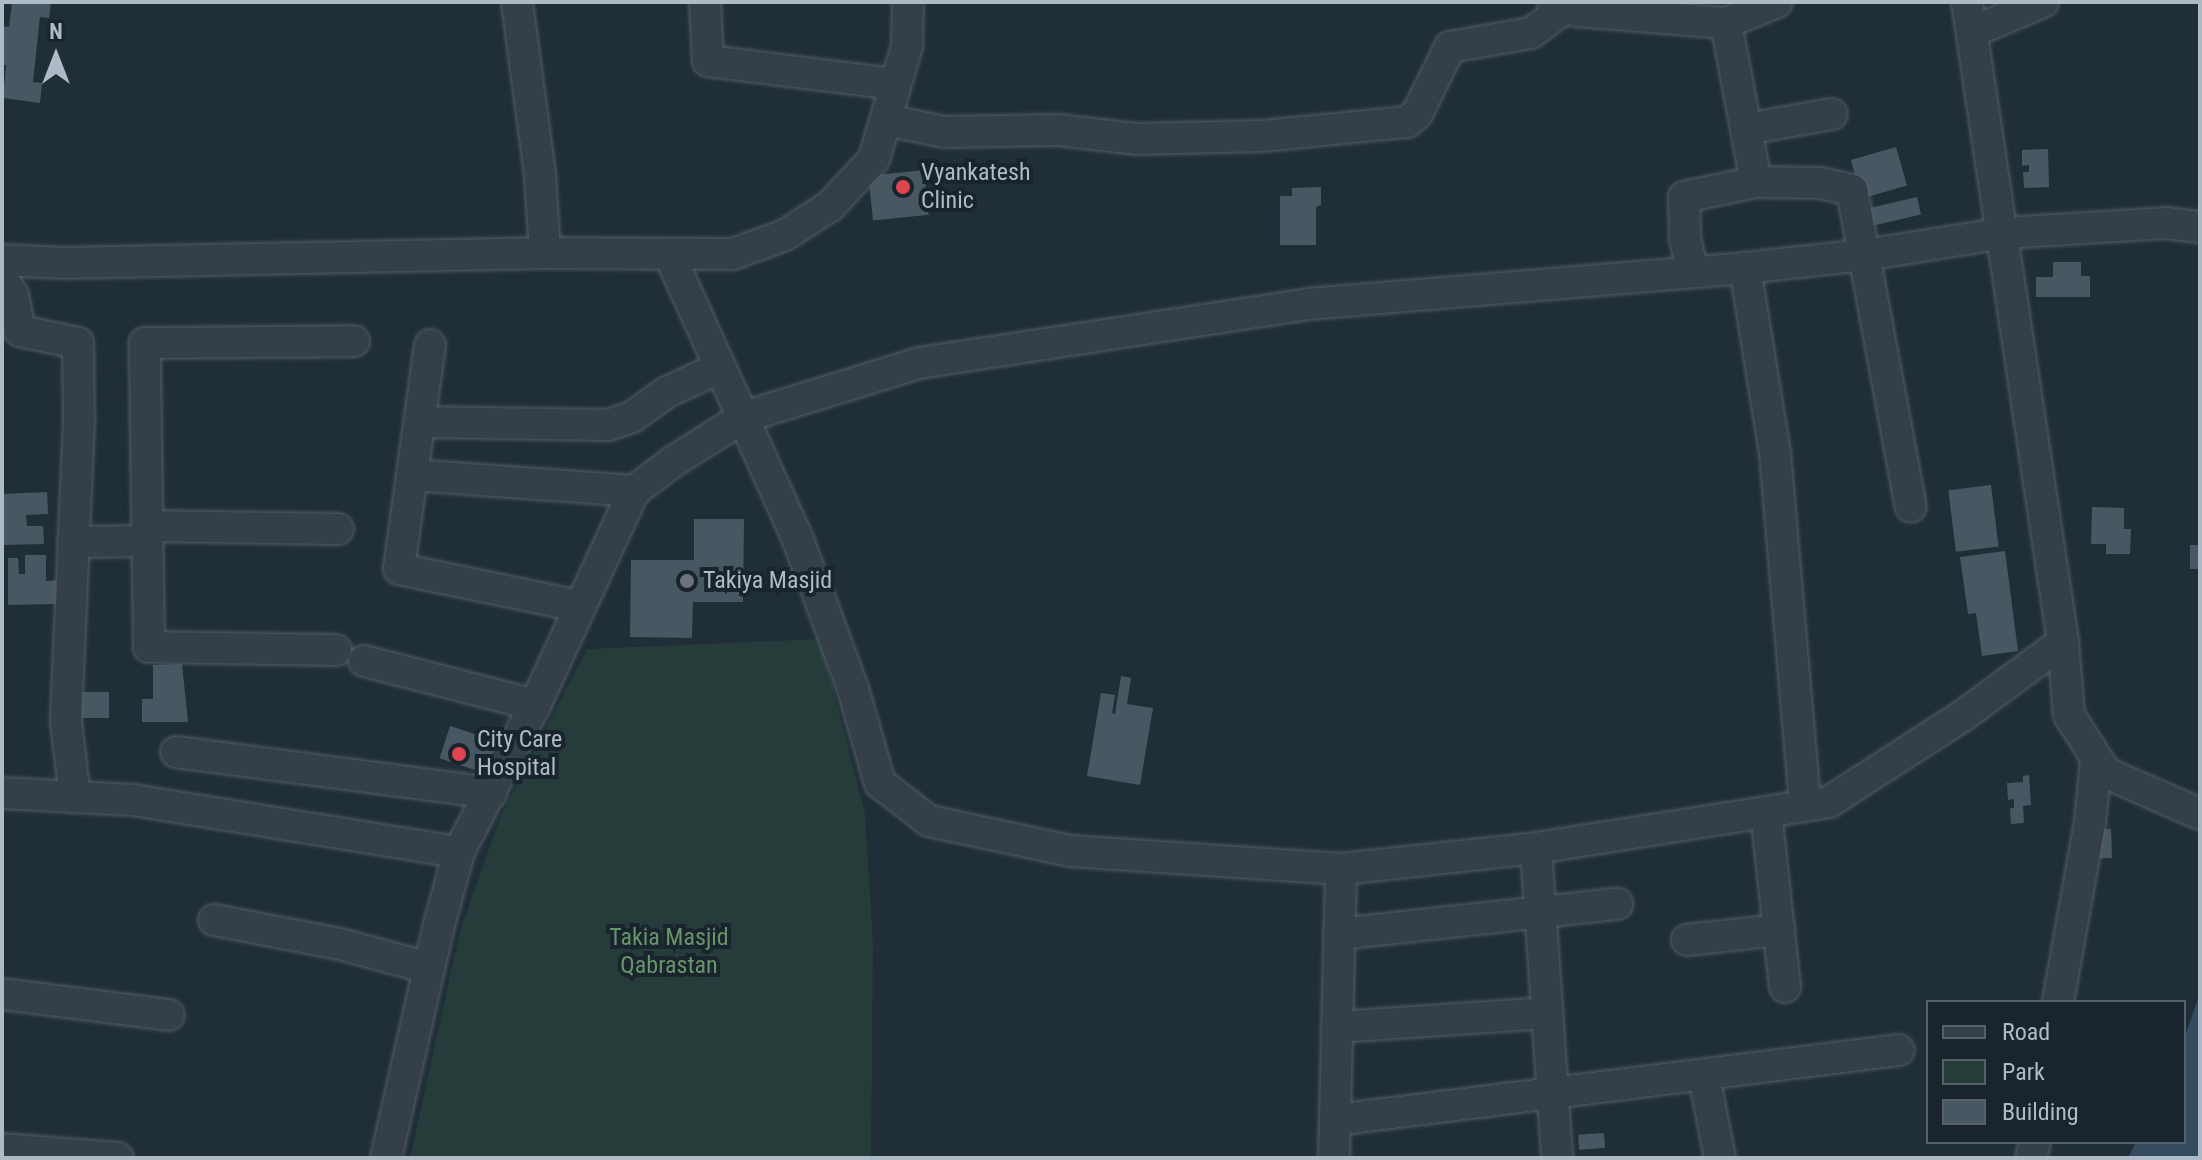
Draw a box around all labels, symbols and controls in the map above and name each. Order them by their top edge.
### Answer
north arrow [16,16,96,96]
text: N [49,19,63,44]
place label: Vyankatesh Clinic [921,159,1030,215]
marker: Vyankatesh Clinic [892,176,914,198]
place label: Takiya Masjid [703,567,832,595]
marker: Takiya Masjid [678,572,696,590]
place label: City Care Hospital [477,726,562,782]
marker: City Care Hospital [448,743,470,765]
park label: Takia Masjid Qabrastan [609,924,729,980]
legend [1926,1000,2186,1144]
text: Road [2002,1018,2050,1046]
text: Park [2002,1058,2045,1086]
text: Building [2002,1098,2079,1126]

